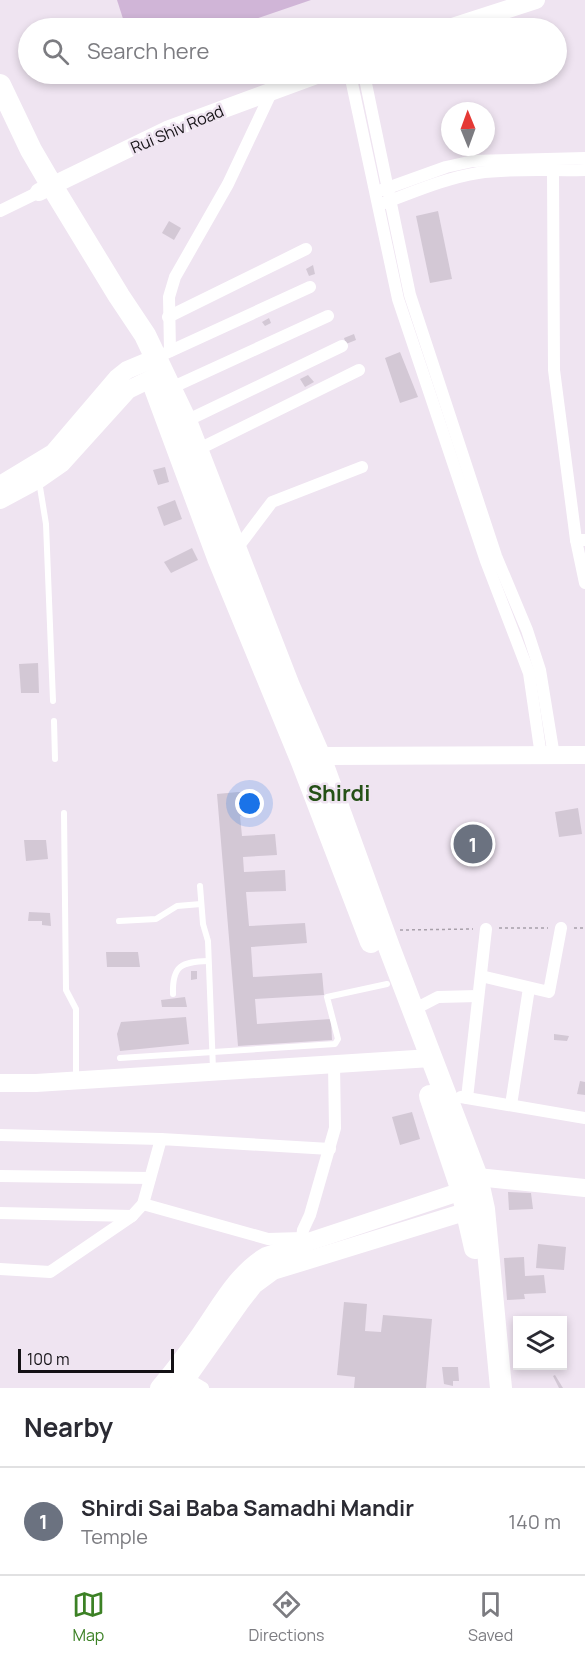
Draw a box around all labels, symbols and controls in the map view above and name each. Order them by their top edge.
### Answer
search box [18,18,567,84]
icon: search [39,35,72,68]
text: Search here [87,36,209,66]
street label: Rui Shiv Road [127,100,227,158]
north arrow [441,102,495,156]
district label: Shirdi [308,778,370,808]
your location [235,789,264,818]
pin: 1 [454,822,492,866]
map controls [513,1316,567,1370]
button: layers [513,1316,567,1370]
scale bar [18,1346,174,1374]
text: 100 m [27,1348,70,1370]
text: Nearby [24,1409,113,1445]
text: Shirdi Sai Baba Samadhi Mandir [81,1493,414,1523]
text: 1 [39,1508,48,1535]
text: 140 m [508,1508,561,1535]
text: Temple [81,1523,148,1550]
tab: Map [72,1588,105,1646]
tab: Directions [249,1588,324,1646]
tab: Saved [468,1588,513,1646]

